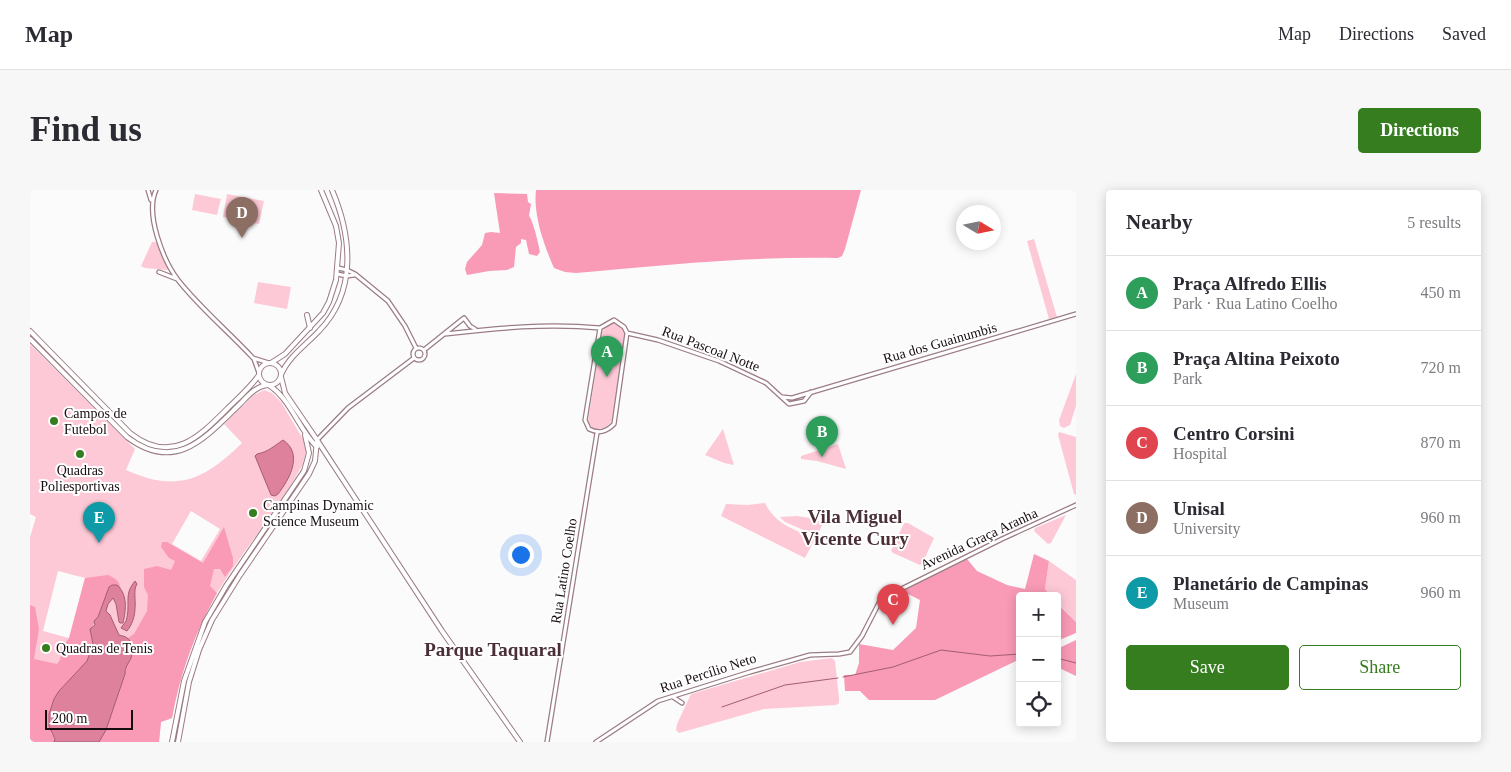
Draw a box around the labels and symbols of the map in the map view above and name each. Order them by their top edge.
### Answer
pin: D [226,197,258,238]
north arrow [956,205,1001,250]
street label: Rua dos Guainumbis [881,320,999,366]
street label: Rua Pascoal Notte [660,323,762,375]
pin: A [591,336,623,377]
place label: Campos de Futebol [64,406,127,437]
marker: Campos de Futebol [48,415,60,427]
pin: B [806,416,838,457]
marker: Quadras Poliesportivas [74,448,86,460]
place label: Quadras Poliesportivas [40,463,120,494]
place label: Campinas Dynamic Science Museum [263,498,374,529]
pin: E [83,502,115,543]
street label: Avenida Graça Aranha [918,505,1041,573]
district label: Vila Miguel Vicente Cury [801,506,909,549]
marker: Campinas Dynamic Science Museum [247,507,259,519]
street label: Rua Latino Coelho [548,517,580,625]
your location [508,542,534,568]
pin: C [877,584,909,625]
district label: Parque Taquaral [424,639,562,660]
place label: Quadras de Tenis [56,641,153,656]
marker: Quadras de Tenis [40,642,52,654]
street label: Rua Percílio Neto [658,650,758,696]
scale bar [45,707,132,730]

